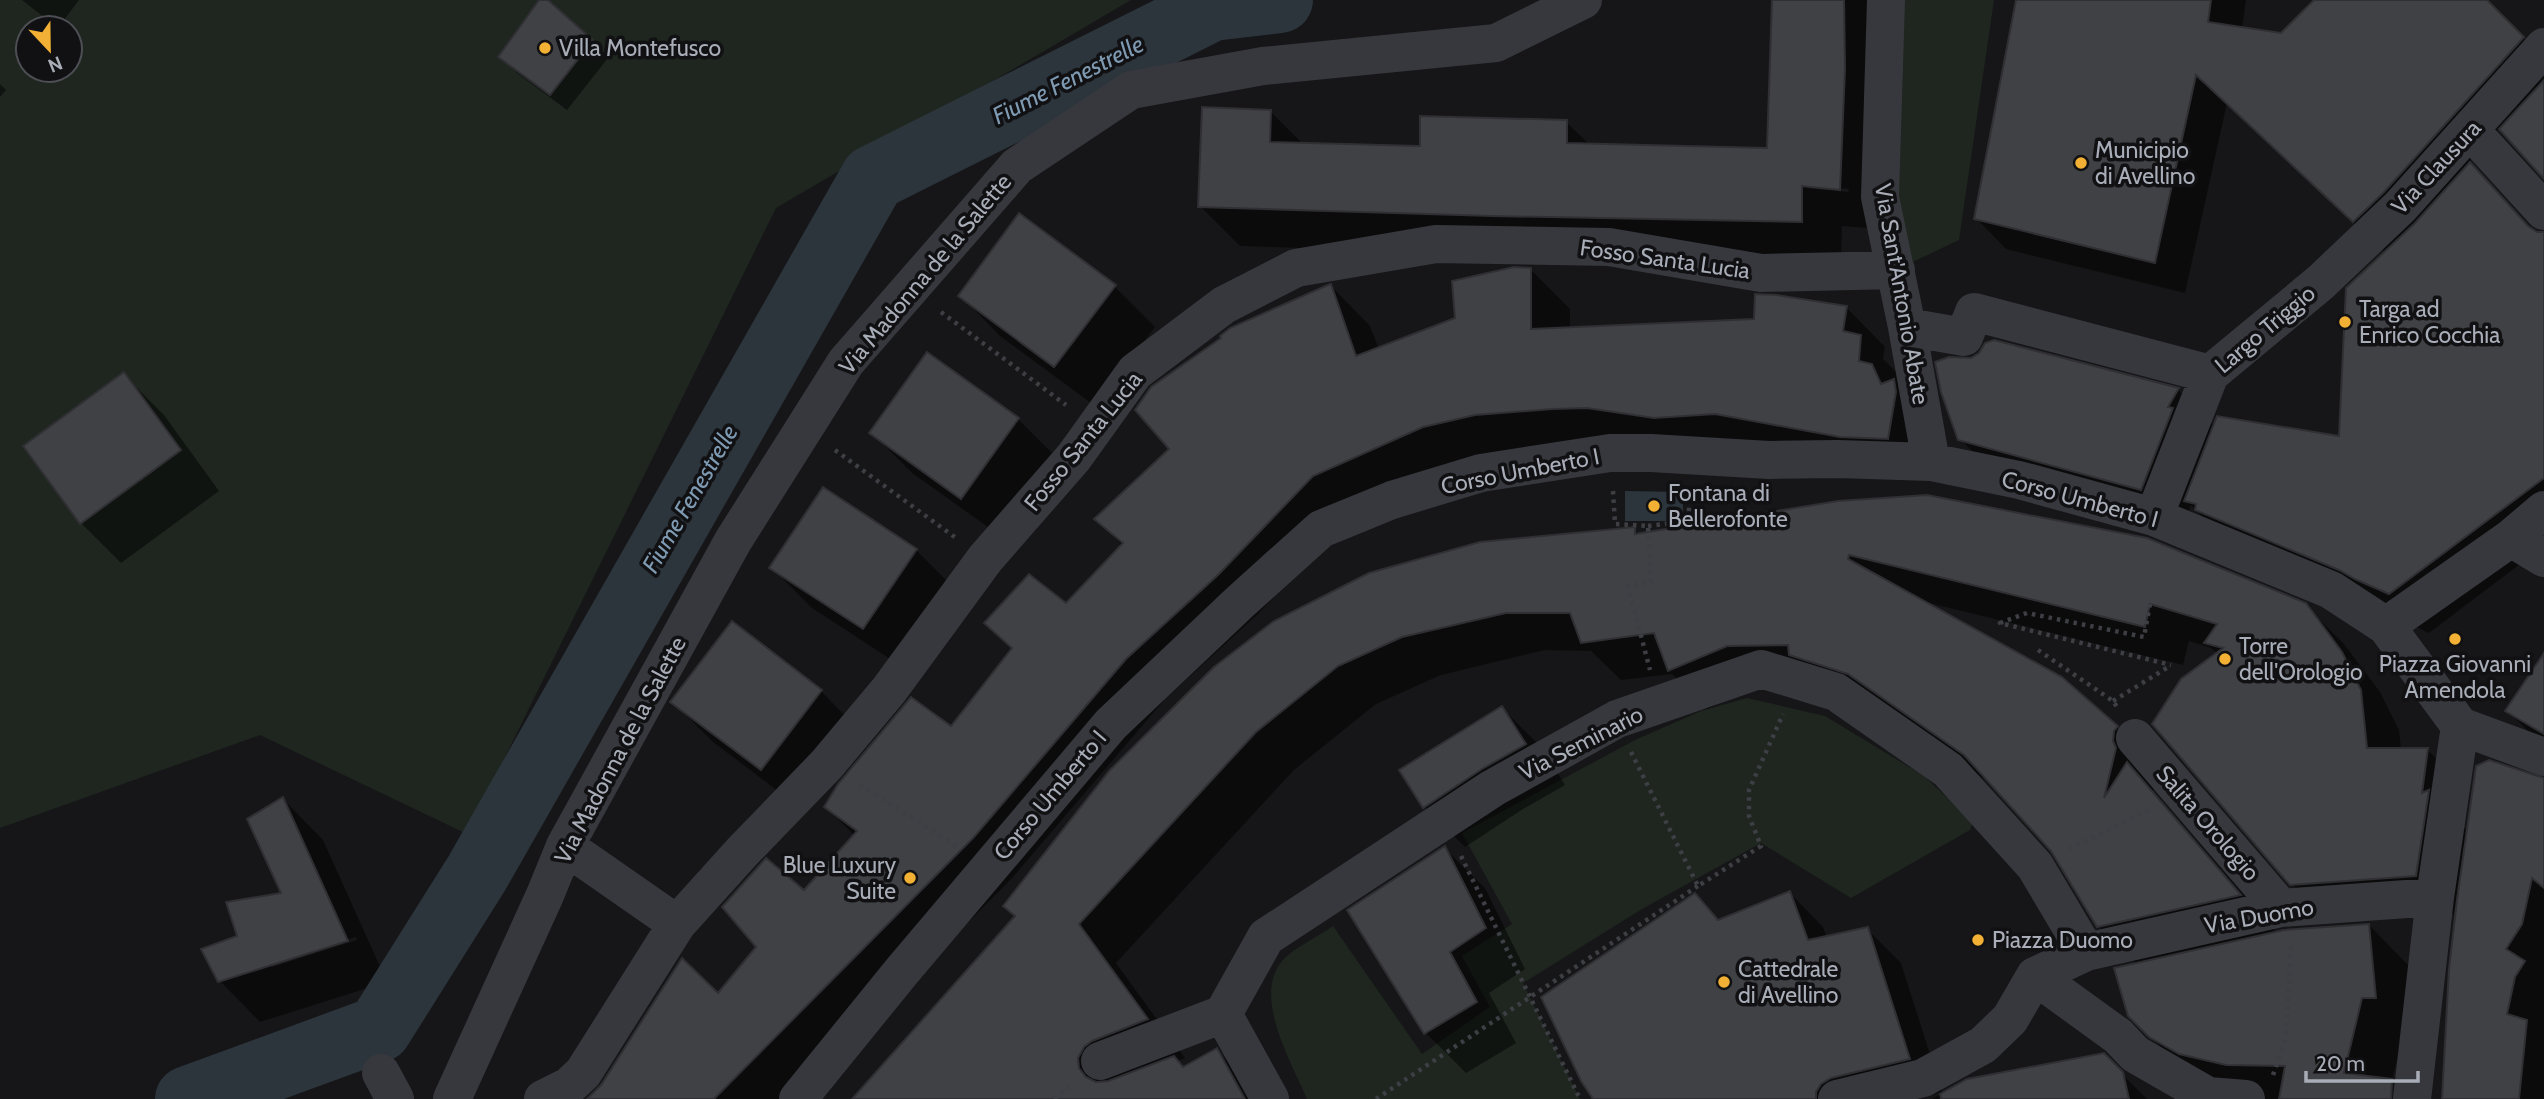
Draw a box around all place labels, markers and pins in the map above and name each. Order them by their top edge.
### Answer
place label: Villa Montefusco [559,34,721,62]
marker: Villa Montefusco [537,40,553,56]
place label: Municipio di Avellino [2095,136,2195,190]
marker: Municipio di Avellino [2073,155,2089,171]
place label: Targa ad Enrico Cocchia [2359,295,2500,349]
marker: Targa ad Enrico Cocchia [2337,314,2353,330]
place label: Fontana di Bellerofonte [1668,479,1788,533]
marker: Fontana di Bellerofonte [1646,498,1662,514]
marker: Piazza Giovanni Amendola [2447,631,2463,647]
place label: Torre dell'Orologio [2239,632,2363,686]
place label: Piazza Giovanni Amendola [2379,650,2531,704]
marker: Torre dell'Orologio [2217,651,2233,667]
place label: Blue Luxury Suite [783,851,896,905]
marker: Blue Luxury Suite [902,870,918,886]
place label: Piazza Duomo [1992,926,2133,954]
marker: Piazza Duomo [1970,932,1986,948]
place label: Cattedrale di Avellino [1738,955,1838,1009]
marker: Cattedrale di Avellino [1716,974,1732,990]

